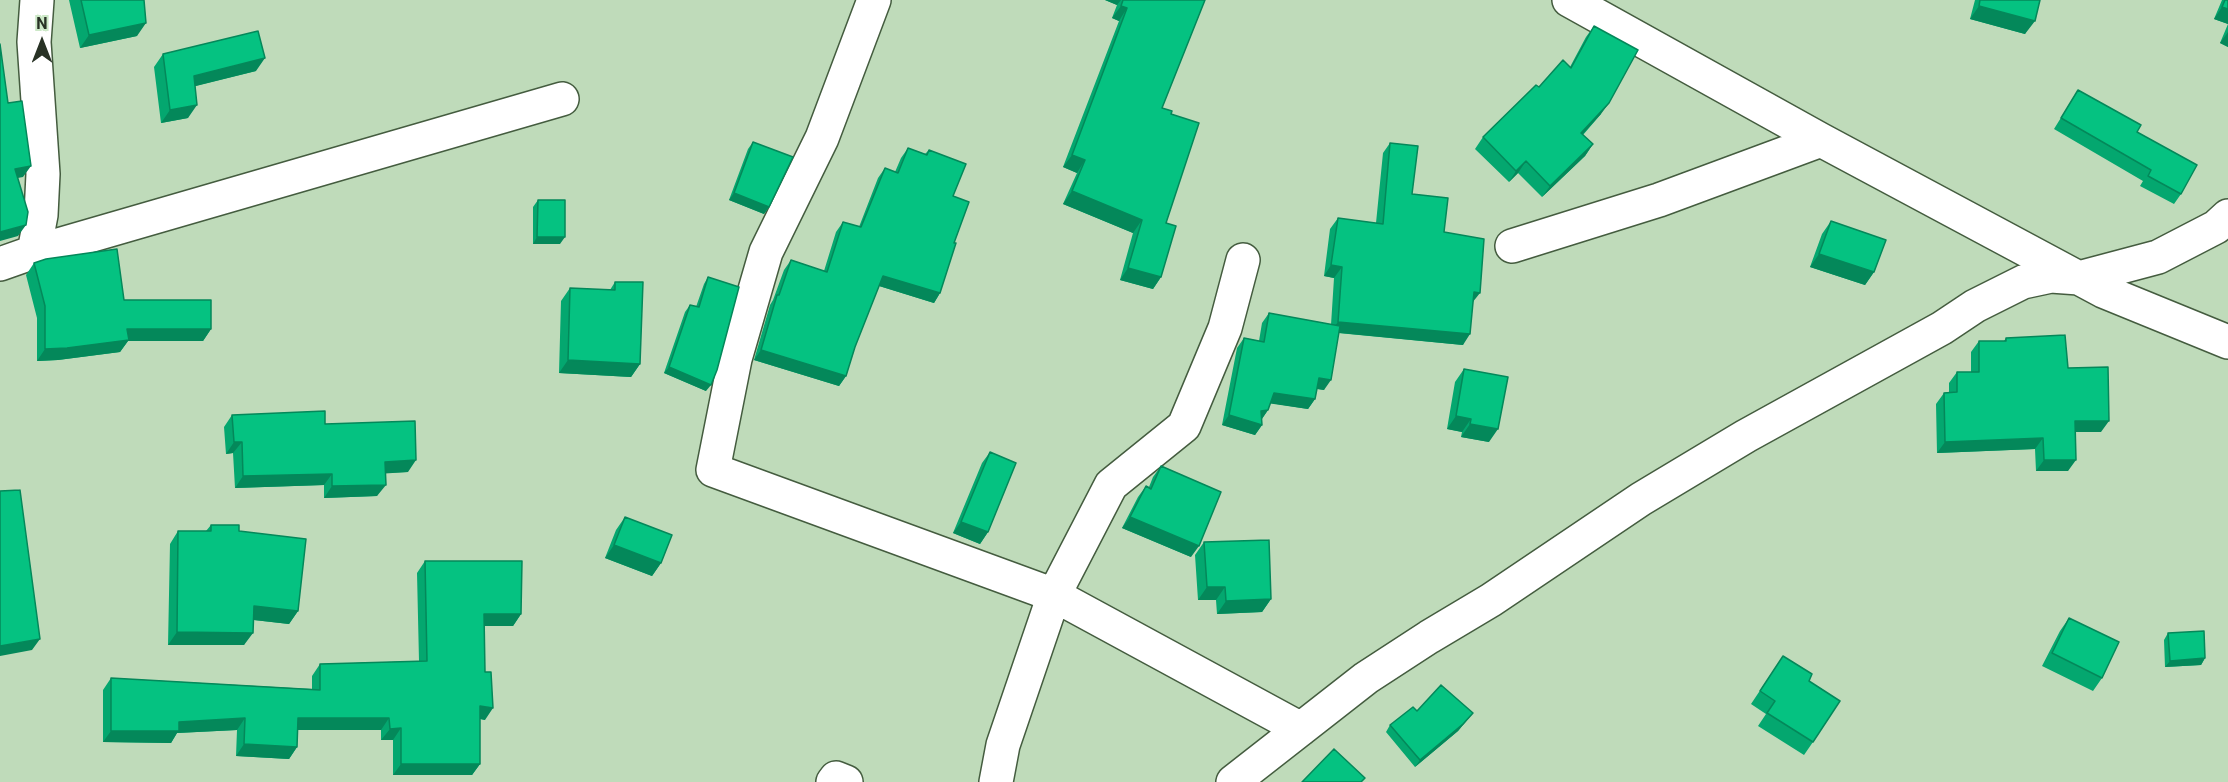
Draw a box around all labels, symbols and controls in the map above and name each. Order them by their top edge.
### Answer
north arrow [12,12,72,72]
text: N [36,14,48,33]

